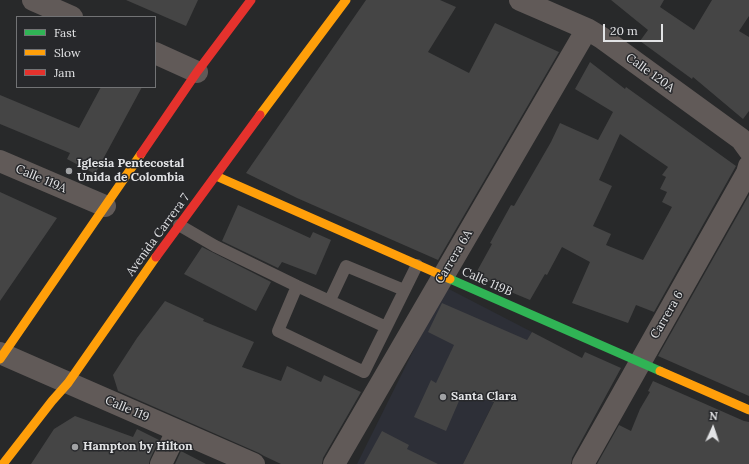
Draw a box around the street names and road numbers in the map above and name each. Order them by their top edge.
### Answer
street label: Calle 120A [623,51,677,95]
street label: Calle 119A [13,162,69,196]
street label: Avenida Carrera 7 [123,191,193,279]
street label: Carrera 6A [432,227,476,287]
street label: Calle 119B [459,264,515,300]
street label: Carrera 6 [648,289,686,341]
street label: Calle 119 [103,393,151,425]

